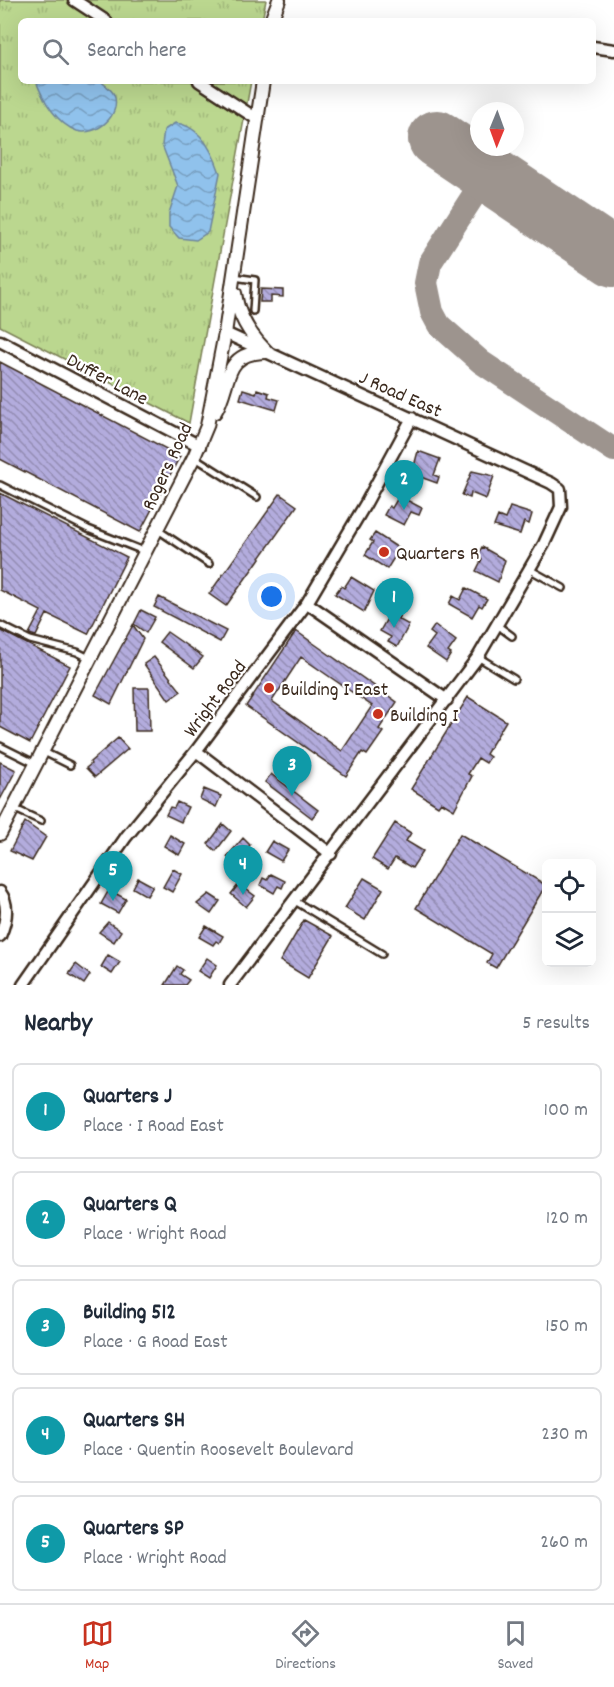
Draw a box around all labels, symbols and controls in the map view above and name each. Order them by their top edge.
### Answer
search box [18,18,596,84]
icon: search [39,35,72,68]
text: Search here [87,36,186,67]
north arrow [470,102,524,156]
street label: Duffer Lane [61,347,153,414]
street label: J Road East [354,365,446,426]
street label: Rogers Road [136,419,201,516]
pin: 2 [384,460,424,510]
place label: Quarters R [396,541,479,569]
marker: Quarters R [377,545,391,559]
pin: 1 [374,578,414,628]
your location [257,582,286,611]
street label: Wright Road [178,656,255,744]
place label: Building I East [281,677,388,705]
marker: Building I East [262,681,276,695]
place label: Building I [390,703,458,731]
marker: Building I [371,707,385,721]
pin: 3 [272,746,312,796]
pin: 4 [224,846,262,895]
pin: 5 [94,852,132,901]
map controls [542,859,596,967]
button: locate [542,859,596,913]
button: layers [542,913,596,967]
text: Nearby [24,1006,92,1043]
text: 5 results [522,1010,590,1038]
text: Quarters J [83,1082,172,1113]
text: 1 [43,1097,48,1125]
text: 100 m [544,1097,588,1125]
text: Place · I Road East [83,1113,224,1141]
text: Quarters Q [83,1190,177,1221]
text: 2 [41,1205,50,1233]
text: 120 m [546,1205,588,1233]
text: Place · Wright Road [83,1221,227,1249]
text: Building 512 [83,1298,176,1329]
text: 3 [41,1313,50,1341]
text: 150 m [545,1313,588,1341]
text: Place · G Road East [83,1329,228,1357]
text: Quarters SH [83,1406,185,1437]
text: 4 [41,1421,50,1449]
text: 230 m [541,1421,588,1449]
text: Place · Quentin Roosevelt Boulevard [83,1437,354,1465]
text: Quarters SP [83,1514,184,1545]
text: 5 [41,1529,50,1557]
text: 260 m [540,1529,588,1557]
text: Place · Wright Road [83,1545,227,1573]
tab: Map [81,1617,114,1676]
tab: Directions [275,1617,336,1676]
tab: Saved [497,1617,533,1676]

